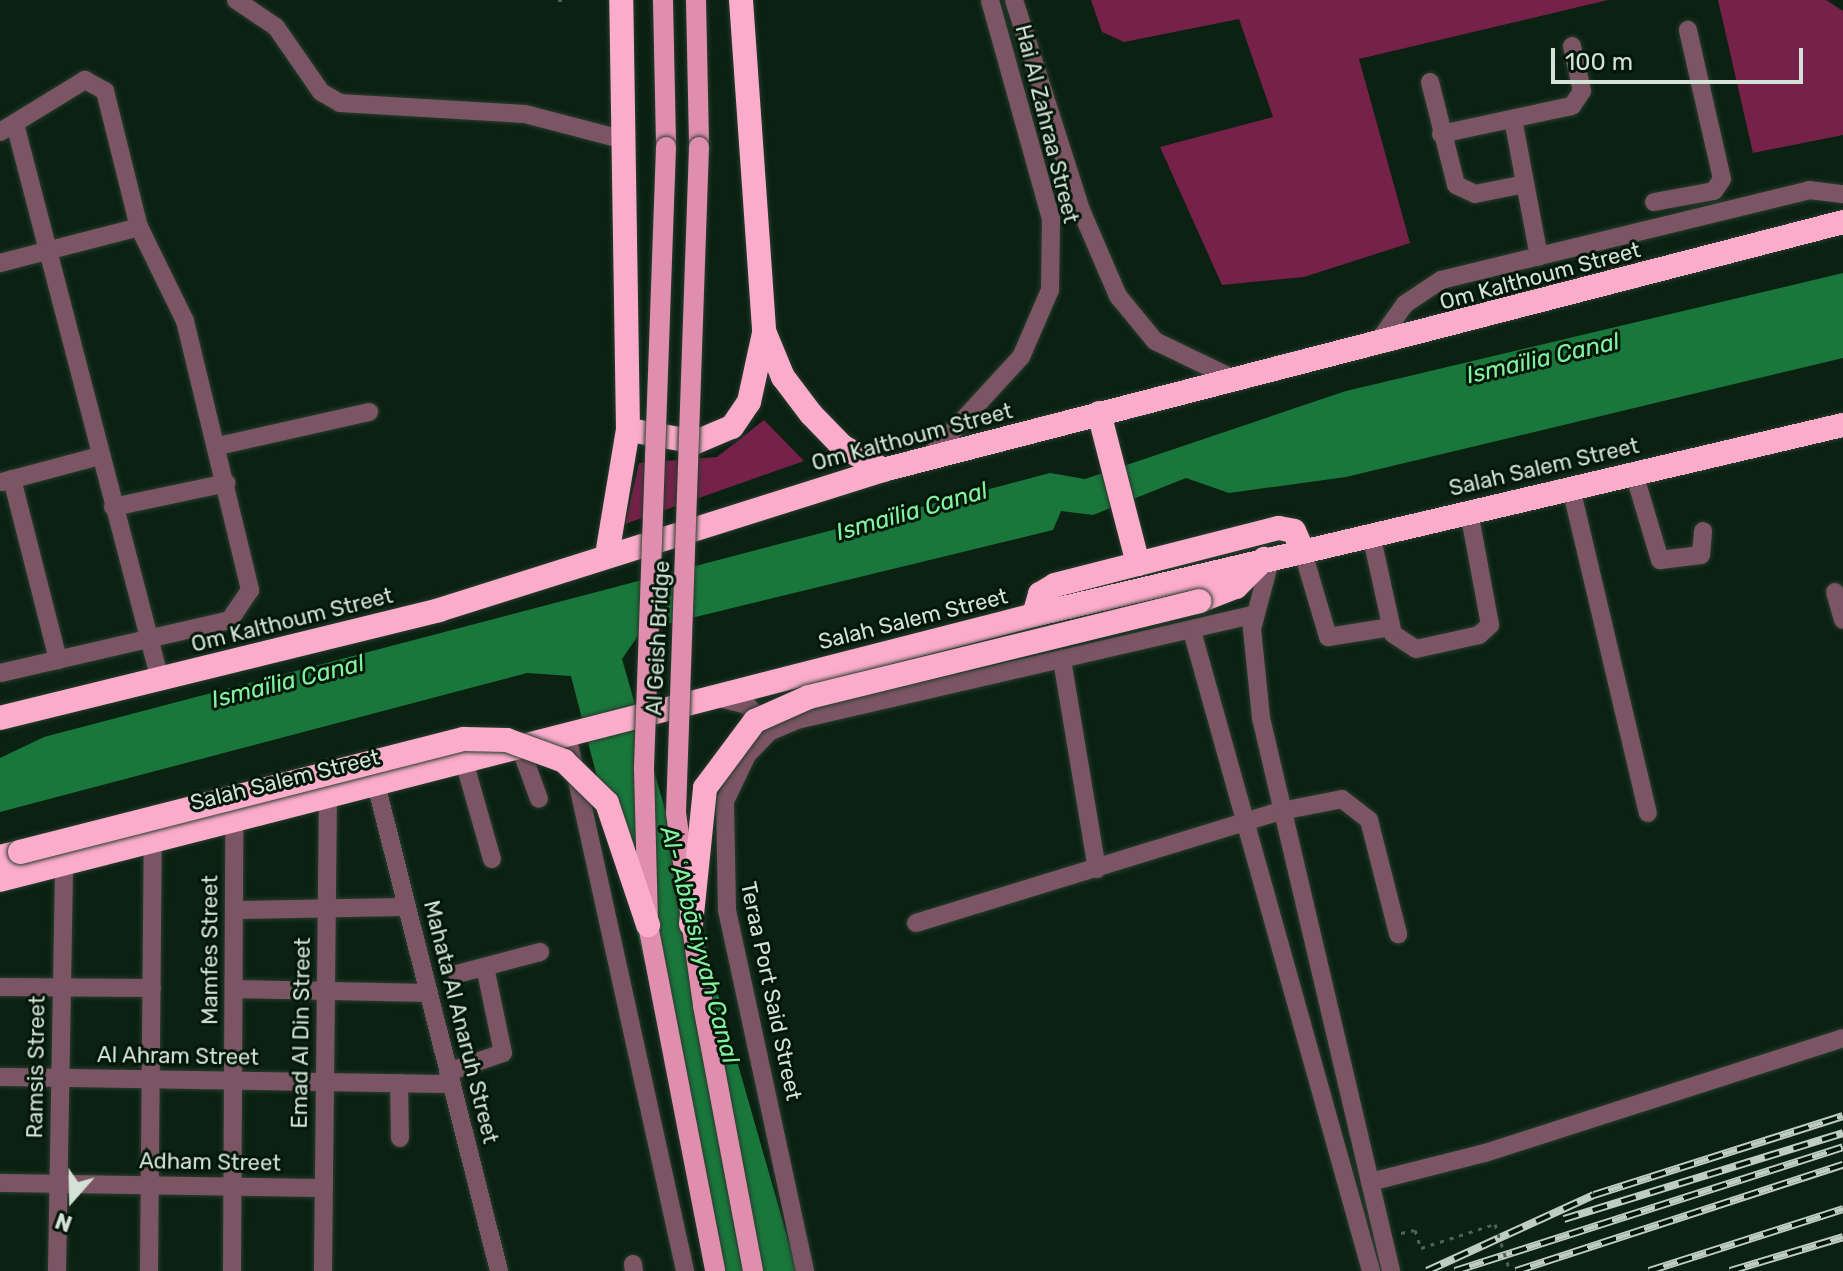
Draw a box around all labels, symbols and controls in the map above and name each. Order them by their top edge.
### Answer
street label: Hai Al Zahraa Street [1009,22,1085,226]
scale bar [1555,32,1807,82]
text: 100 m [1565,48,1633,76]
street label: Om Kalthoum Street [1437,236,1643,316]
water label: Ismaïlia Canal [1464,327,1622,391]
street label: Om Kalthoum Street [809,397,1015,477]
street label: Salah Salem Street [1446,432,1642,502]
water label: Ismaïlia Canal [833,477,991,547]
street label: Al Geish Bridge [641,560,675,716]
street label: Om Kalthoum Street [188,582,396,658]
street label: Salah Salem Street [816,583,1010,655]
water label: Ismaïlia Canal [209,649,367,715]
street label: Salah Salem Street [188,744,382,816]
water label: Al-ʿAbbāsiyyah Canal [653,823,745,1067]
street label: Mamfes Street [197,875,223,1025]
street label: Teraa Port Said Street [735,879,807,1103]
street label: Mahata Al Anaruh Street [418,897,504,1147]
street label: Emad Al Din Street [286,937,316,1129]
street label: Ramsis Street [22,995,50,1139]
street label: Al Ahram Street [97,1041,259,1071]
street label: Adham Street [139,1148,281,1176]
north arrow [32,1159,112,1239]
text: N [52,1207,76,1237]

